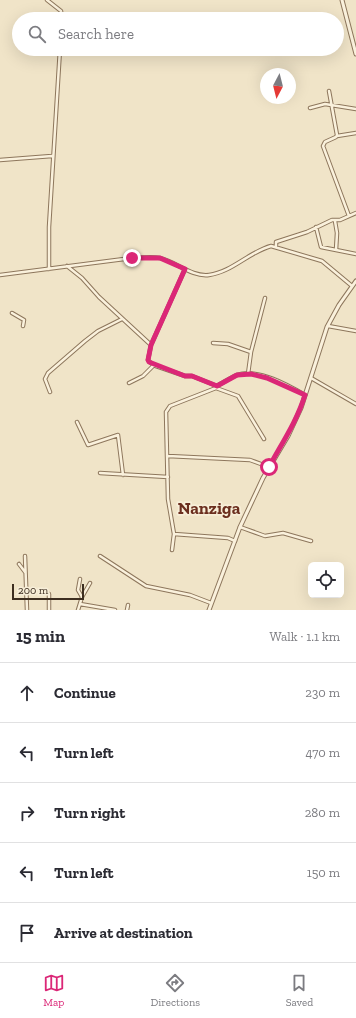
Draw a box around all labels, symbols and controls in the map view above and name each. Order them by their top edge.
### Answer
search box [12,12,344,56]
icon: search [26,23,48,45]
text: Search here [58,25,134,43]
north arrow [260,68,296,104]
route end [123,249,141,267]
route start [260,458,278,476]
district label: Nanziga [178,498,241,518]
map controls [308,562,344,598]
button: locate [308,562,344,598]
scale bar [12,582,84,601]
text: 200 m [18,584,48,597]
text: 15 min [16,626,65,646]
text: Walk · 1.1 km [270,629,340,644]
icon: ahead [16,682,38,704]
text: Continue [54,684,116,702]
text: 230 m [305,685,340,700]
icon: left [16,742,38,764]
text: Turn left [54,744,114,762]
text: 470 m [305,745,340,760]
icon: right [16,802,38,824]
text: Turn right [54,804,125,822]
text: 280 m [305,805,340,820]
icon: left [16,862,38,884]
text: Turn left [54,864,114,882]
text: 150 m [307,865,340,880]
icon: arrive [16,922,38,944]
text: Arrive at destination [54,924,193,942]
tab: Map [43,972,65,1009]
tab: Directions [150,972,200,1009]
tab: Saved [286,972,313,1009]

